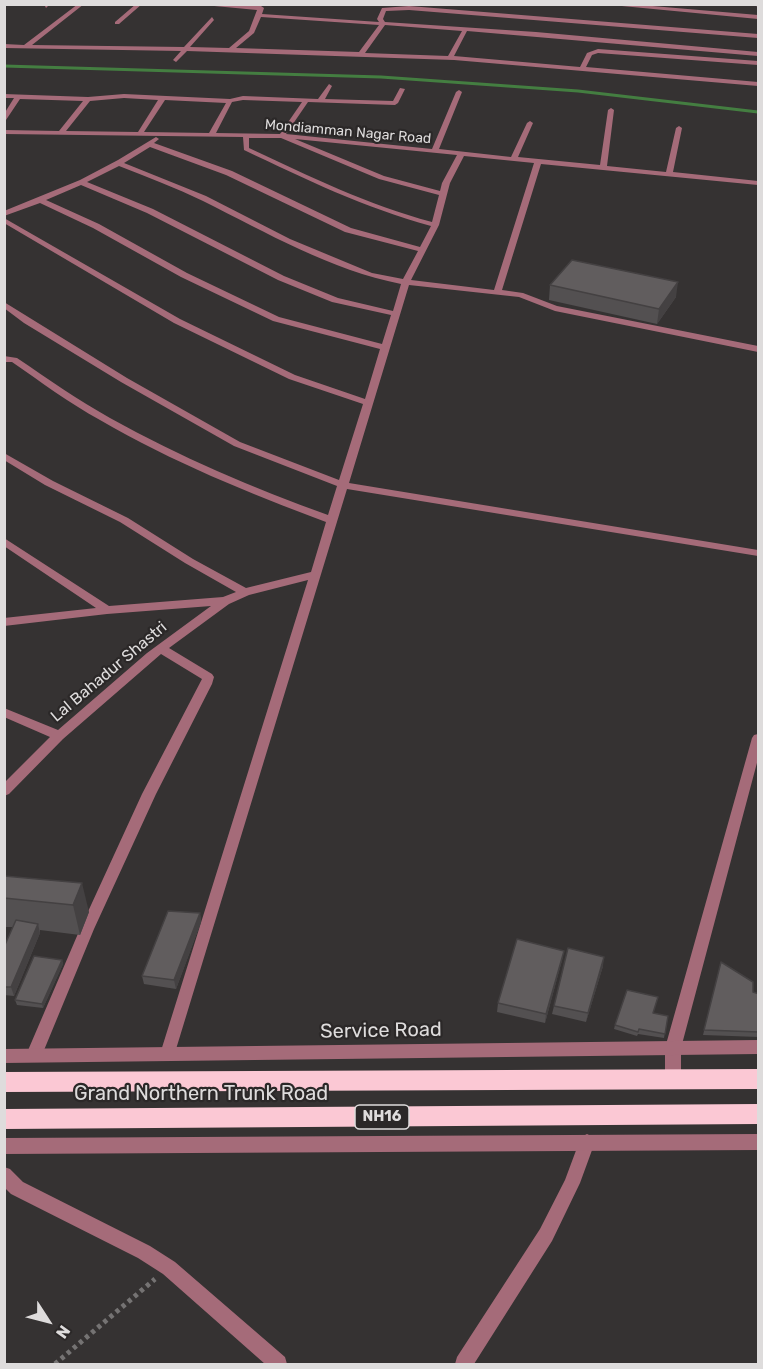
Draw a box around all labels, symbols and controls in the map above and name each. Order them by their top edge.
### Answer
street label: Mondiamman Nagar Road [264,116,432,148]
street label: Lal Bahadur Shastri [47,618,171,726]
street label: Service Road [320,1018,442,1044]
street label: Grand Northern Trunk Road [74,1082,328,1106]
road number: NH16 [355,1105,409,1129]
north arrow [18,1291,78,1351]
text: N [52,1322,74,1342]

